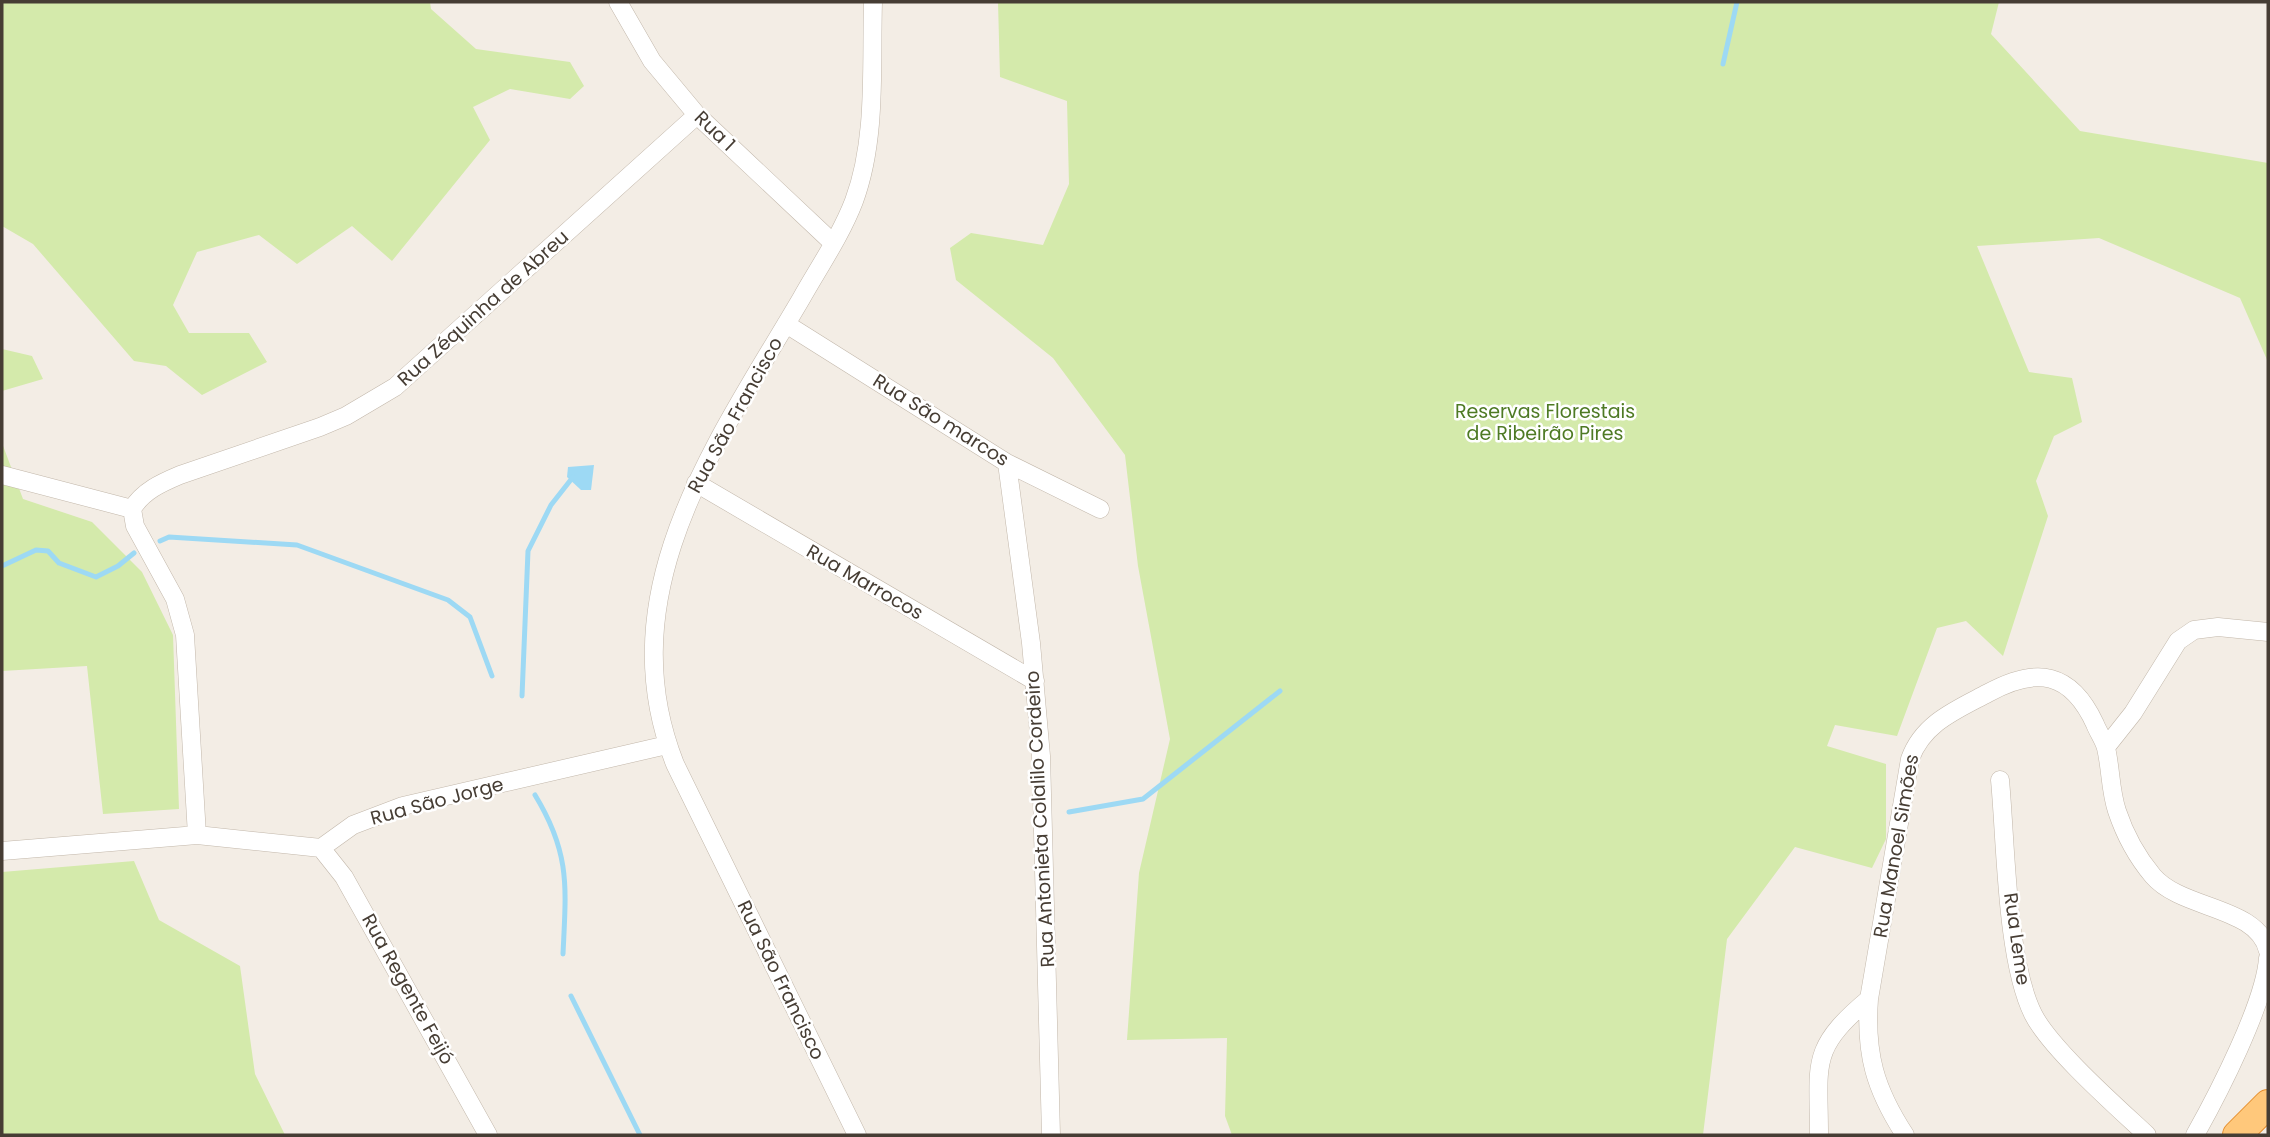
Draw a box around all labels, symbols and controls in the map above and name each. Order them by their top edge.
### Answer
street label: Rua 1 [688,105,742,157]
street label: Rua Zéquinha de Abreu [391,224,575,392]
street label: Rua São Francisco [681,332,789,498]
street label: Rua São marcos [868,367,1014,473]
park label: Reservas Florestais de Ribeirão Pires [1455,398,1635,447]
street label: Rua Marrocos [802,538,928,626]
street label: Rua Antonieta Colalilo Cordeiro [1019,670,1061,968]
street label: Rua Manoel Simões [1867,752,1925,940]
street label: Rua São Jorge [367,770,507,832]
street label: Rua Leme [1997,891,2037,987]
street label: Rua São Francisco [731,896,831,1064]
street label: Rua Regente Feijó [355,909,461,1069]

